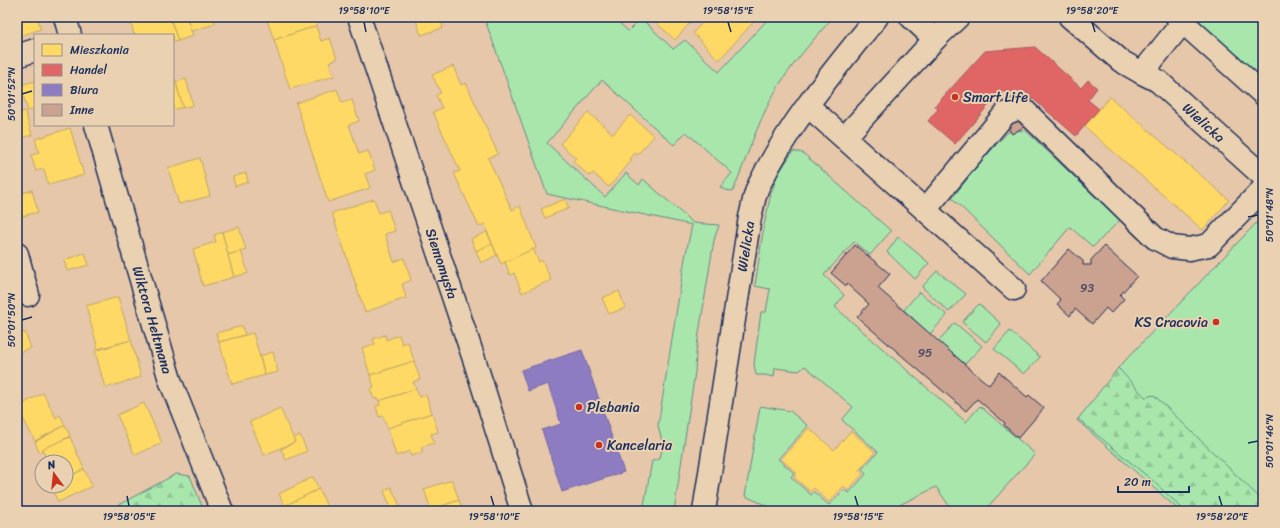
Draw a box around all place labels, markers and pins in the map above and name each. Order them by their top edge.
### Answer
place label: Smart Life [963,85,1028,110]
marker: Smart Life [950,92,960,102]
place label: KS Cracovia [1134,310,1208,335]
marker: KS Cracovia [1211,317,1221,327]
place label: Plebania [587,395,640,420]
marker: Plebania [574,402,584,412]
place label: Kancelaria [607,433,673,458]
marker: Kancelaria [594,440,604,450]

